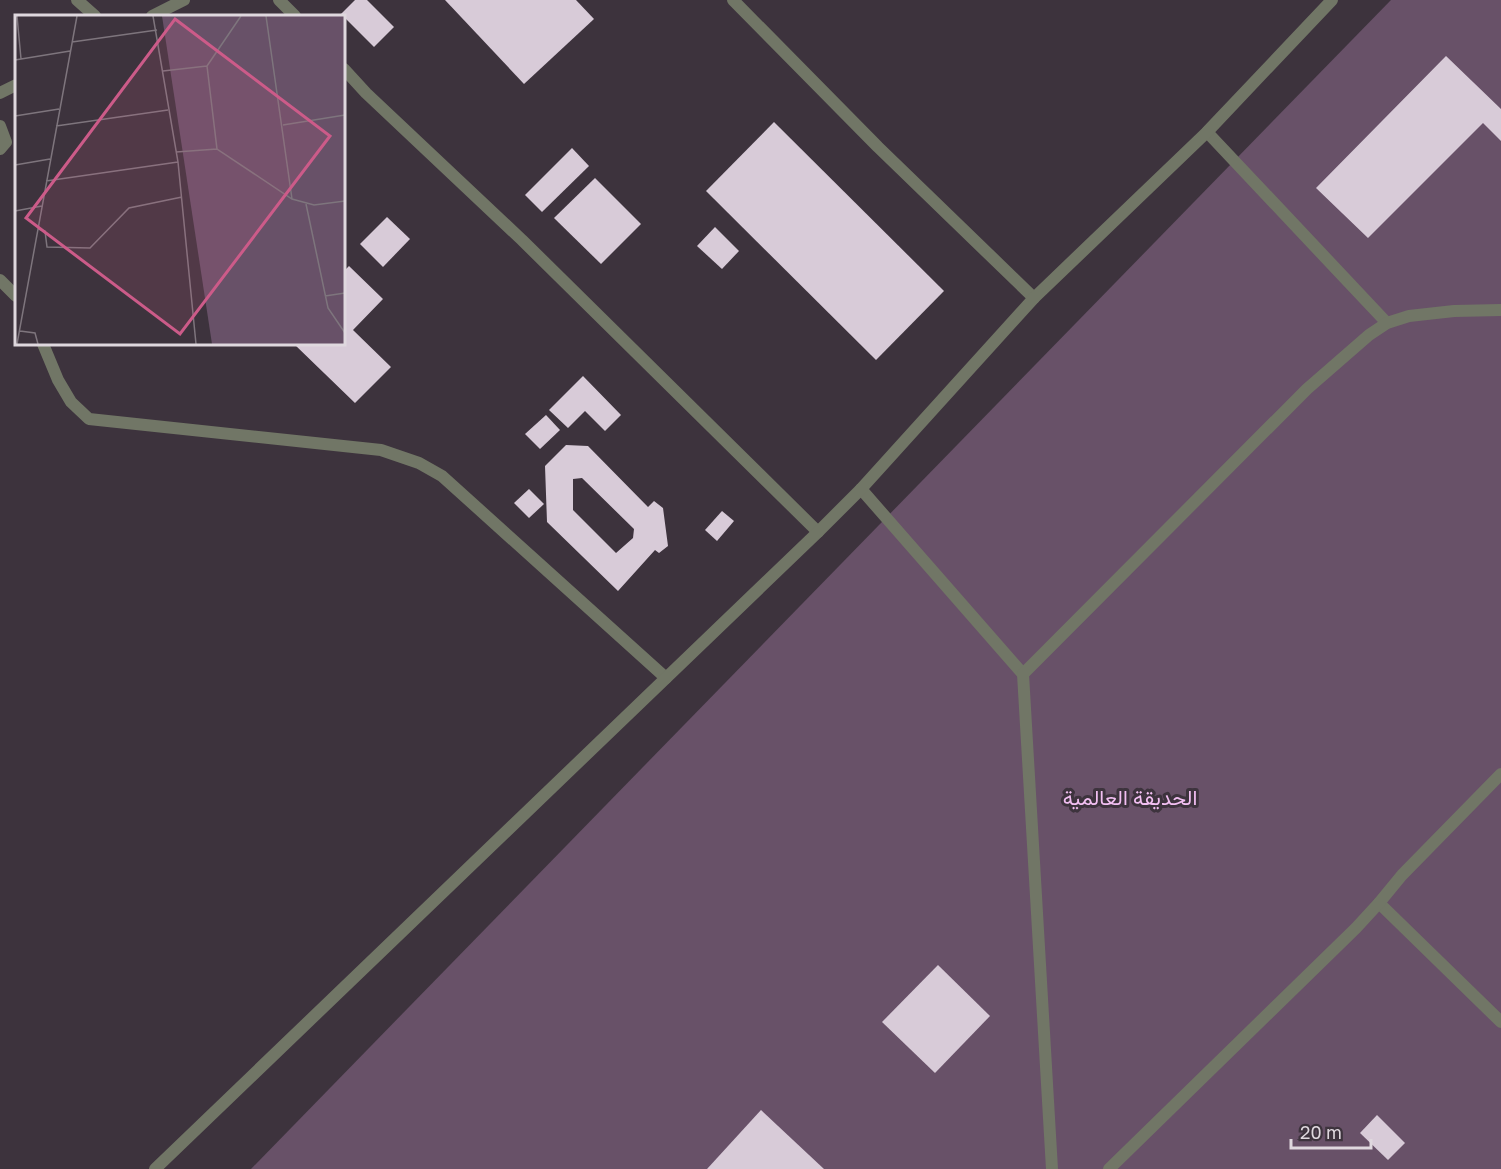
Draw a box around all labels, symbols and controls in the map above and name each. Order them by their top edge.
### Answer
inset map [15,15,345,345]
park label: الحديقة العالمية [1063,784,1197,810]
scale bar [1291,1112,1370,1150]
text: 20 m [1300,1121,1342,1143]

